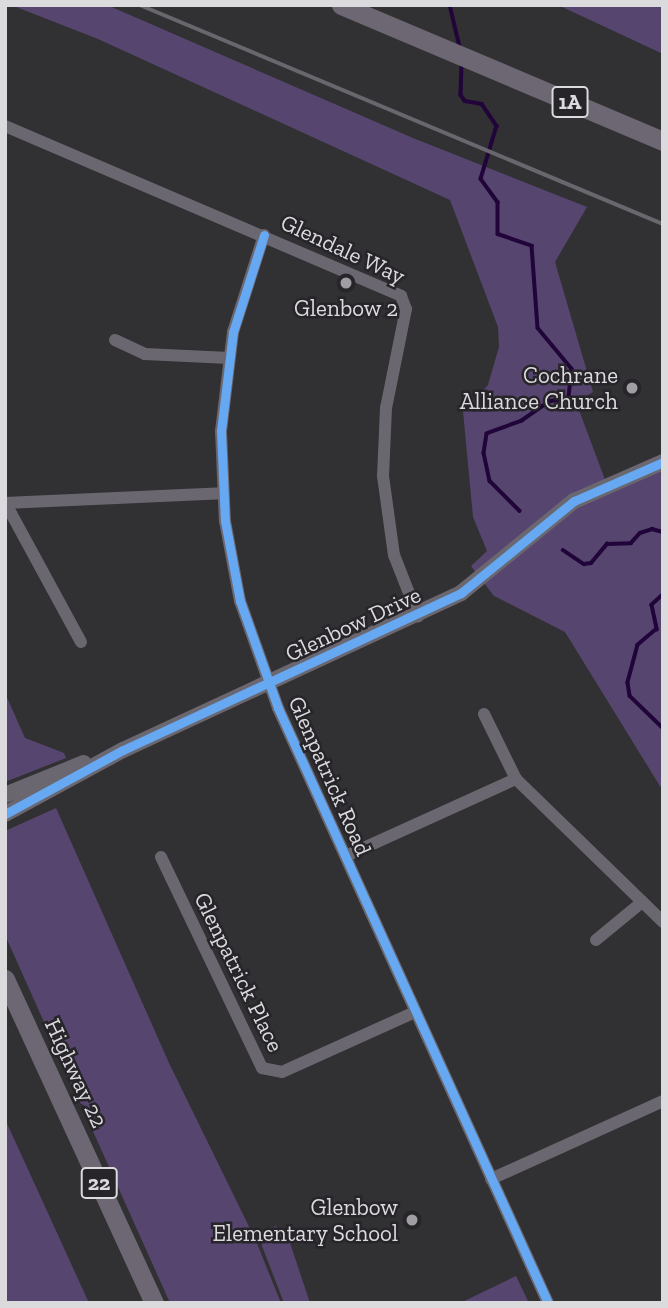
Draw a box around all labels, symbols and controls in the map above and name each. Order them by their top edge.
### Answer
road number: 1A [551,84,589,119]
street label: Glendale Way [276,208,410,290]
marker: Glenbow 2 [338,275,354,291]
place label: Glenbow 2 [294,294,398,322]
place label: Cochrane Alliance Church [460,361,618,415]
marker: Cochrane Alliance Church [624,380,640,396]
street label: Glenbow Drive [281,580,425,668]
street label: Glenpatrick Road [282,692,378,860]
street label: Glenpatrick Place [188,888,290,1056]
street label: Highway 22 [39,1014,113,1132]
road number: 22 [80,1166,118,1200]
place label: Glenbow Elementary School [212,1193,398,1247]
marker: Glenbow Elementary School [404,1212,420,1228]

